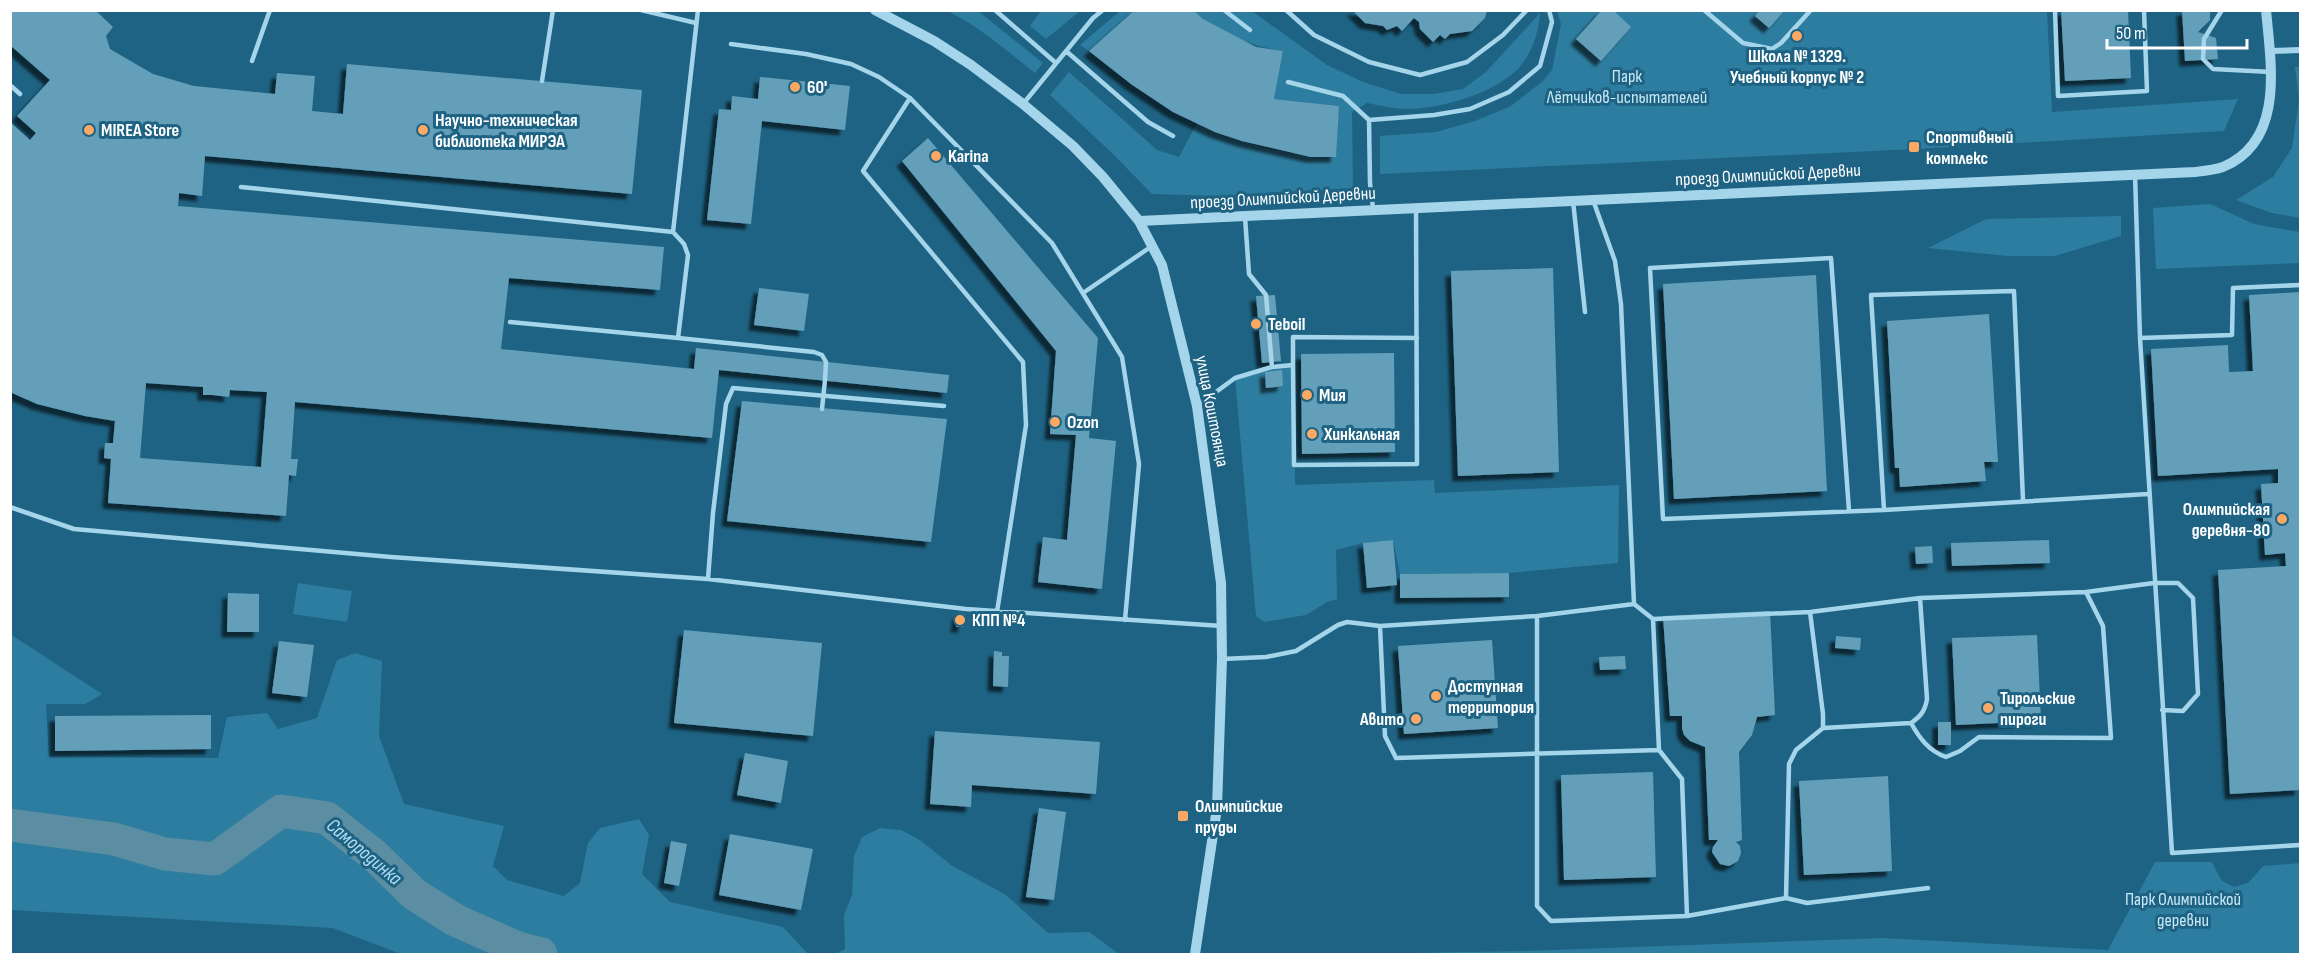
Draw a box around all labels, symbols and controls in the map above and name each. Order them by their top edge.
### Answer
scale bar [2107,12,2246,50]
text: 50 m [2116,23,2146,44]
marker: Школа № 1329. Учебный корпус № 2 [1790,29,1804,43]
place label: Школа № 1329. Учебный корпус № 2 [1730,46,1864,88]
park label: Парк Лётчиков-испытателей [1546,66,1707,108]
place label: 60' [807,77,827,98]
marker: 60' [788,80,802,94]
place label: Научно-техническая библиотека МИРЭА [435,110,578,152]
place label: MIREA Store [101,120,179,141]
marker: MIREA Store [82,123,96,137]
marker: Научно-техническая библиотека МИРЭА [416,123,430,137]
place label: Спортивный комплекс [1926,127,2013,169]
marker: Спортивный комплекс [1907,140,1921,154]
place label: Karina [948,146,989,167]
marker: Karina [929,149,943,163]
street label: проезд Олимпийской Деревни [1675,160,1861,190]
street label: проезд Олимпийской Деревни [1190,183,1376,213]
place label: Teboil [1268,314,1305,335]
marker: Teboil [1249,317,1263,331]
street label: улица Коштоянца [1191,354,1233,468]
place label: Мия [1319,385,1346,406]
marker: Мия [1300,388,1314,402]
place label: Ozon [1067,412,1099,433]
marker: Ozon [1048,415,1062,429]
place label: Хинкальная [1323,424,1400,445]
marker: Хинкальная [1305,427,1319,441]
place label: Олимпийская деревня-80 [2183,499,2270,541]
marker: Олимпийская деревня-80 [2275,512,2289,526]
place label: КПП №4 [972,610,1026,631]
marker: КПП №4 [953,613,967,627]
place label: Доступная территория [1448,676,1534,718]
place label: Тирольские пироги [2000,688,2075,730]
marker: Доступная территория [1429,689,1443,703]
marker: Тирольские пироги [1981,701,1995,715]
place label: Авито [1359,709,1404,730]
marker: Авито [1409,712,1423,726]
place label: Олимпийские пруды [1195,796,1283,838]
marker: Олимпийские пруды [1176,809,1190,823]
water label: Самородинка [321,814,407,890]
park label: Парк Олимпийской деревни [2125,889,2241,931]

